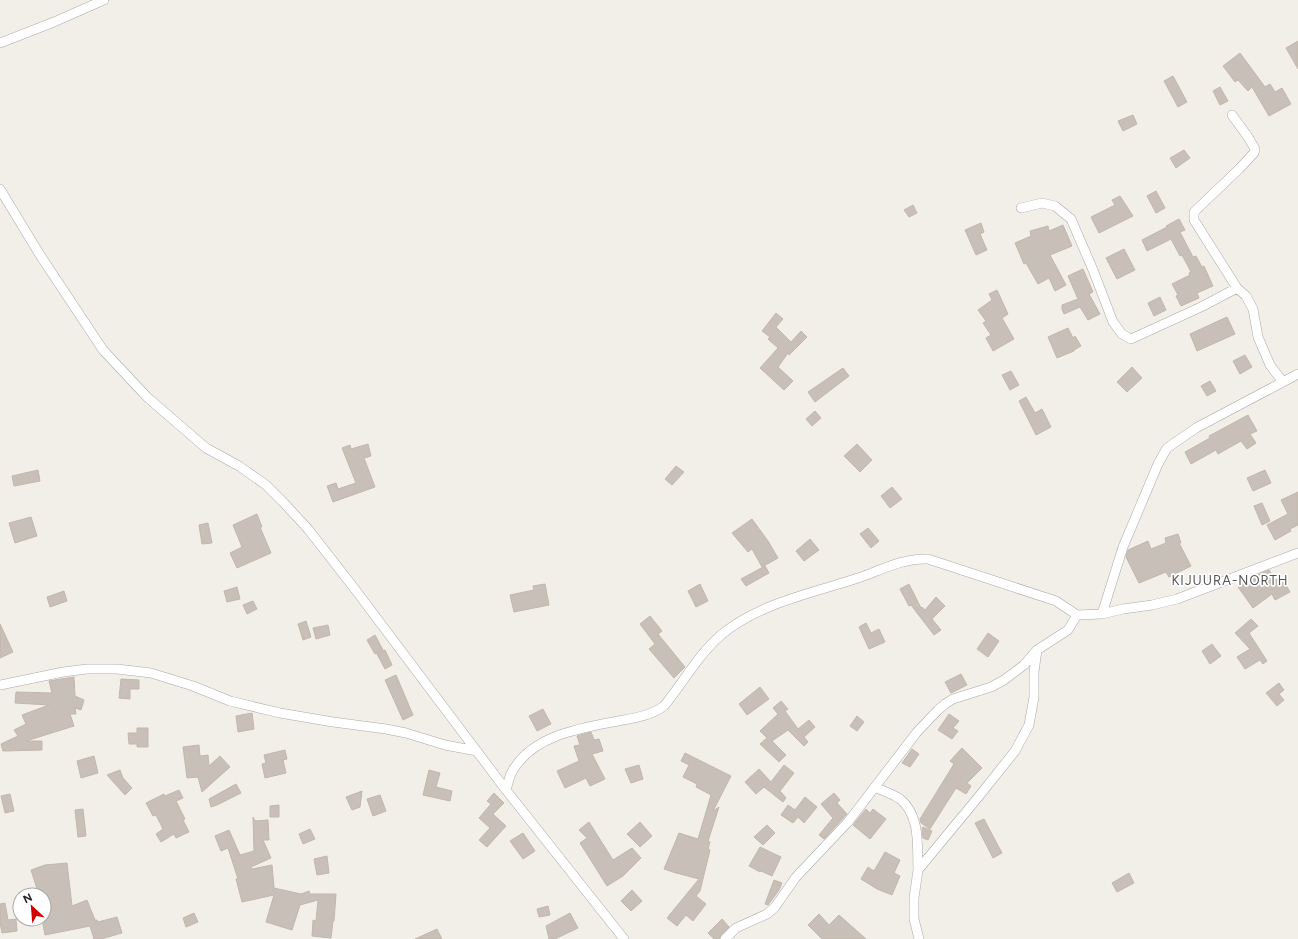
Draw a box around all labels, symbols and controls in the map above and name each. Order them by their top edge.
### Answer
district label: KIJUURA-NORTH [1171,573,1289,588]
north arrow [12,887,52,927]
text: N [21,891,35,906]

